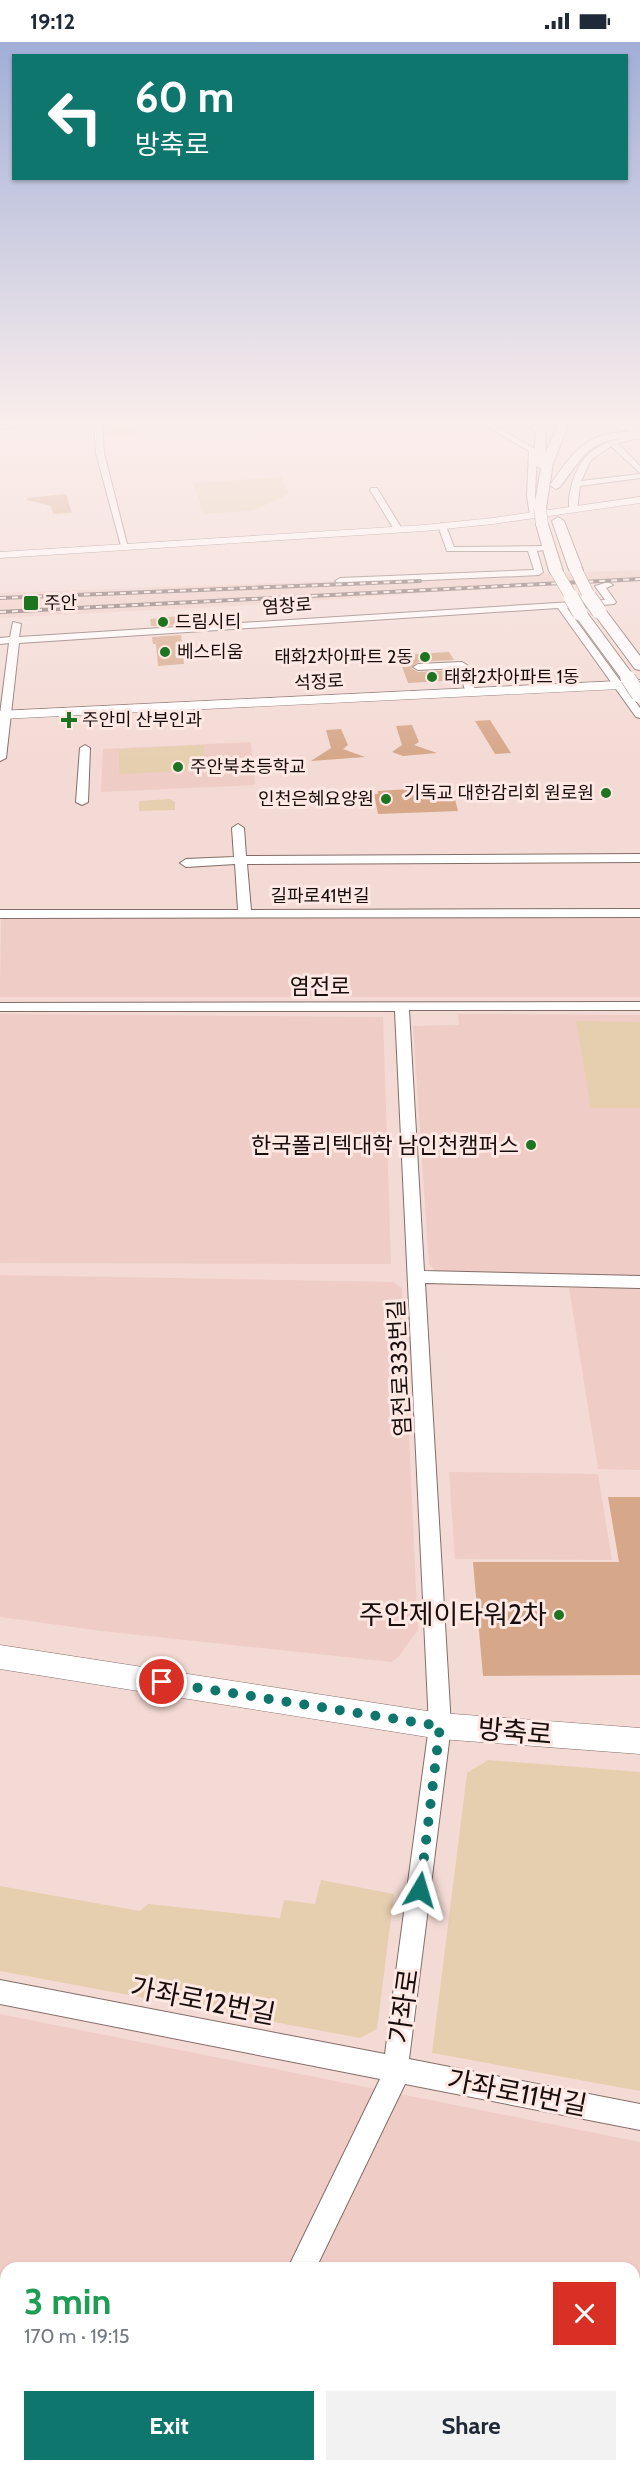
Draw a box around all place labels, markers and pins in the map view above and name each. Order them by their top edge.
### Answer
place label: 주안 [44,592,77,614]
marker: 주안 [22,594,40,612]
place label: 드림시티 [175,611,241,633]
marker: 드림시티 [156,615,170,629]
place label: 베스티움 [177,641,243,663]
marker: 베스티움 [158,645,172,659]
place label: 태화2차아파트 2동 [274,646,413,668]
marker: 태화2차아파트 2동 [418,650,432,664]
place label: 태화2차아파트 1동 [444,666,579,688]
marker: 태화2차아파트 1동 [425,670,439,684]
place label: 주안미 산부인과 [82,709,202,731]
marker: 주안미 산부인과 [60,711,78,729]
place label: 주안북초등학교 [190,756,306,778]
marker: 주안북초등학교 [171,760,185,774]
place label: 기독교 대한감리회 원로원 [404,782,594,804]
marker: 기독교 대한감리회 원로원 [599,786,613,800]
place label: 인천은혜요양원 [258,788,374,810]
marker: 인천은혜요양원 [379,792,393,806]
place label: 한국폴리텍대학 남인천캠퍼스 [251,1132,519,1159]
marker: 한국폴리텍대학 남인천캠퍼스 [524,1138,538,1152]
place label: 주안제이타워2차 [359,1598,547,1631]
marker: 주안제이타워2차 [552,1608,566,1622]
pin [136,1656,187,1707]

